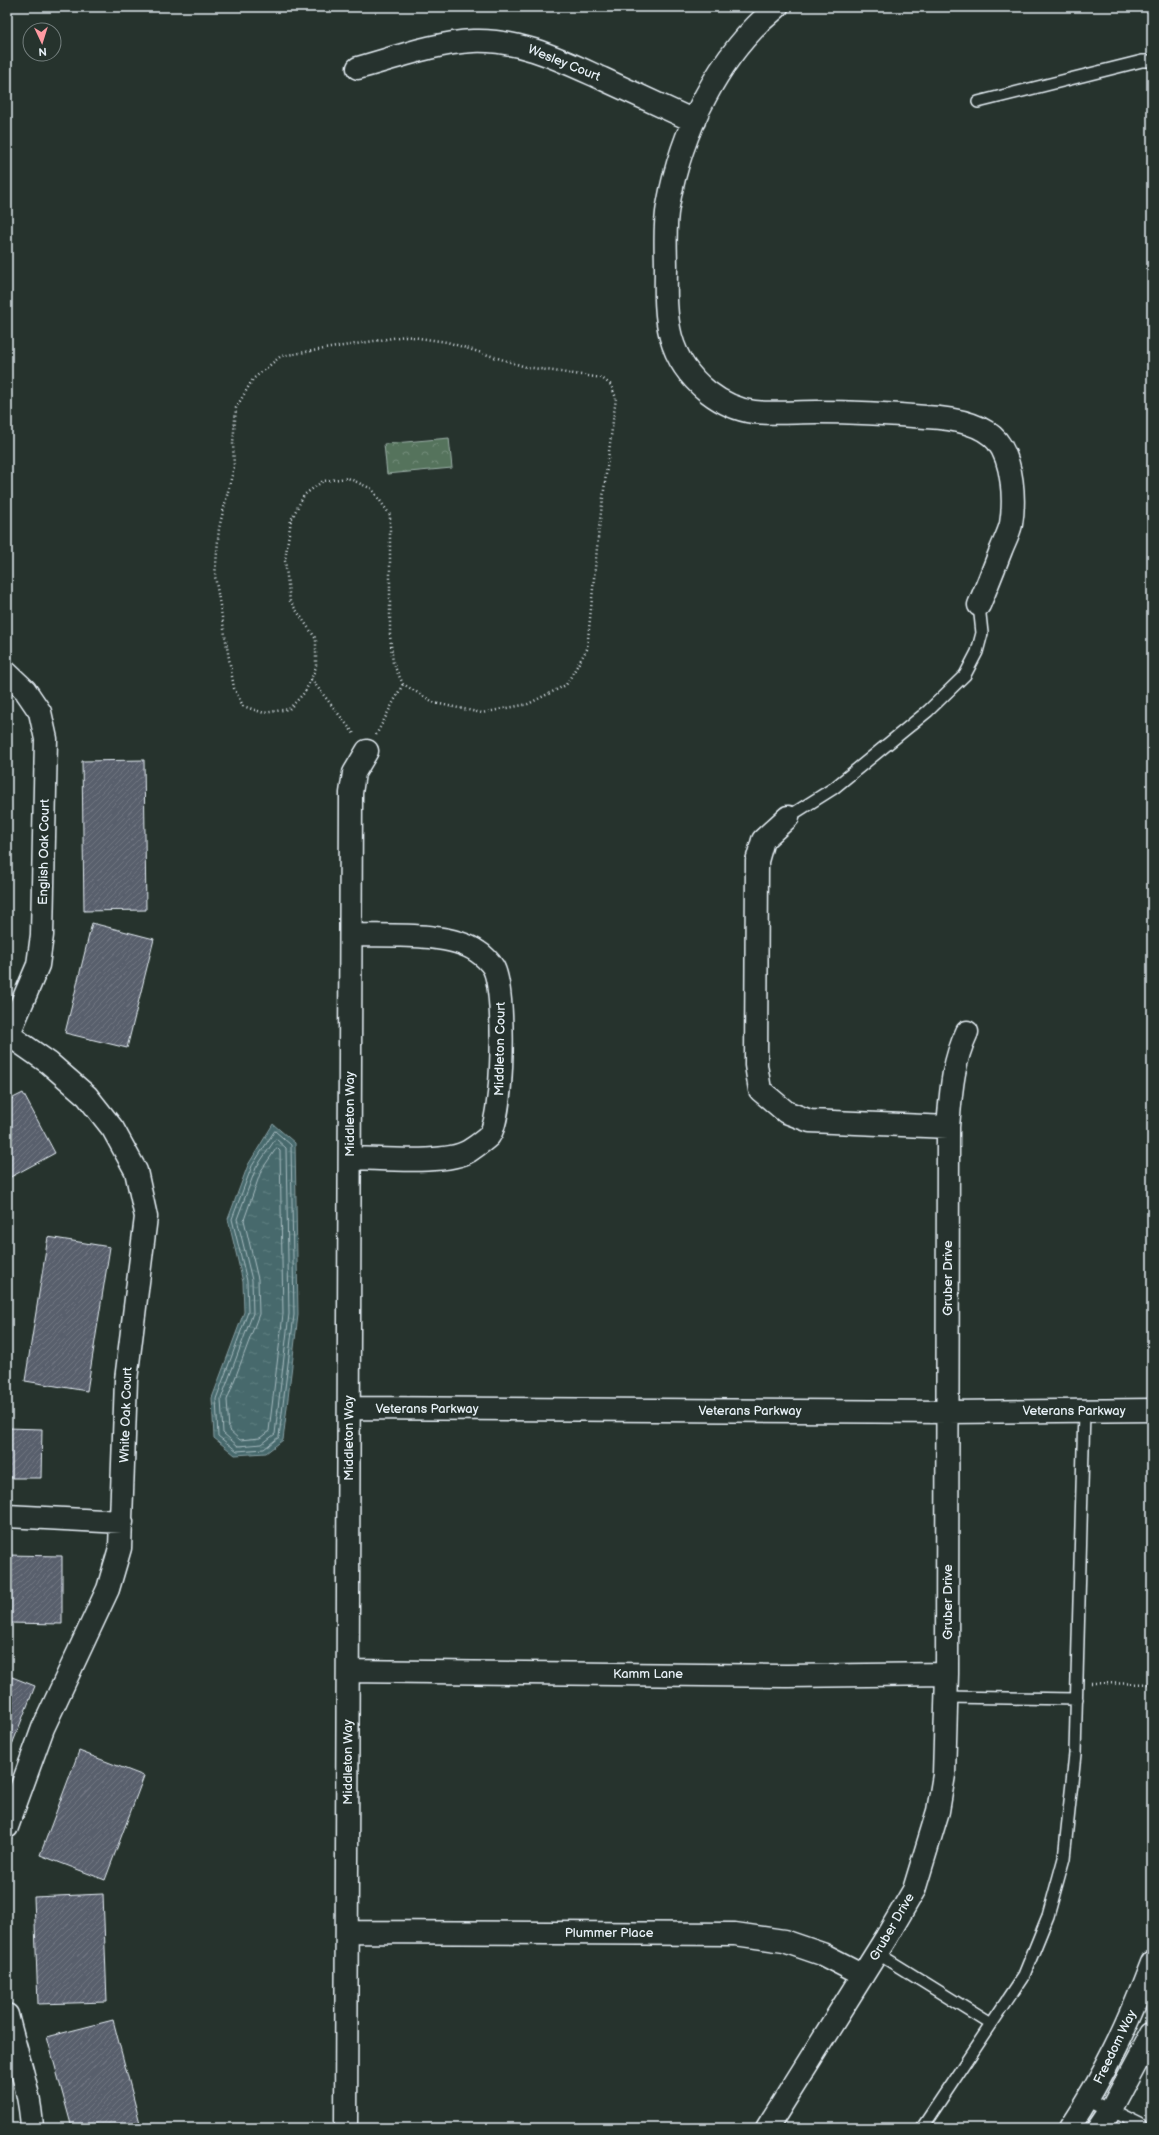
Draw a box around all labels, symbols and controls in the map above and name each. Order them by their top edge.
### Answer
north arrow [22,22,62,62]
street label: Wesley Court [525,41,603,85]
text: N [38,45,47,58]
street label: English Oak Court [35,799,53,905]
street label: Middleton Court [491,1002,509,1096]
street label: Middleton Way [342,1071,358,1157]
street label: Gruber Drive [940,1240,956,1316]
street label: White Oak Court [116,1367,136,1463]
street label: Middleton Way [341,1395,357,1481]
street label: Veterans Parkway [375,1401,479,1417]
street label: Veterans Parkway [698,1403,802,1419]
street label: Veterans Parkway [1022,1403,1126,1419]
street label: Gruber Drive [940,1564,956,1640]
street label: Kamm Lane [613,1666,683,1682]
street label: Middleton Way [340,1719,356,1805]
street label: Gruber Drive [866,1890,918,1964]
street label: Plummer Place [565,1925,654,1941]
street label: Freedom Way [1090,2007,1140,2087]

